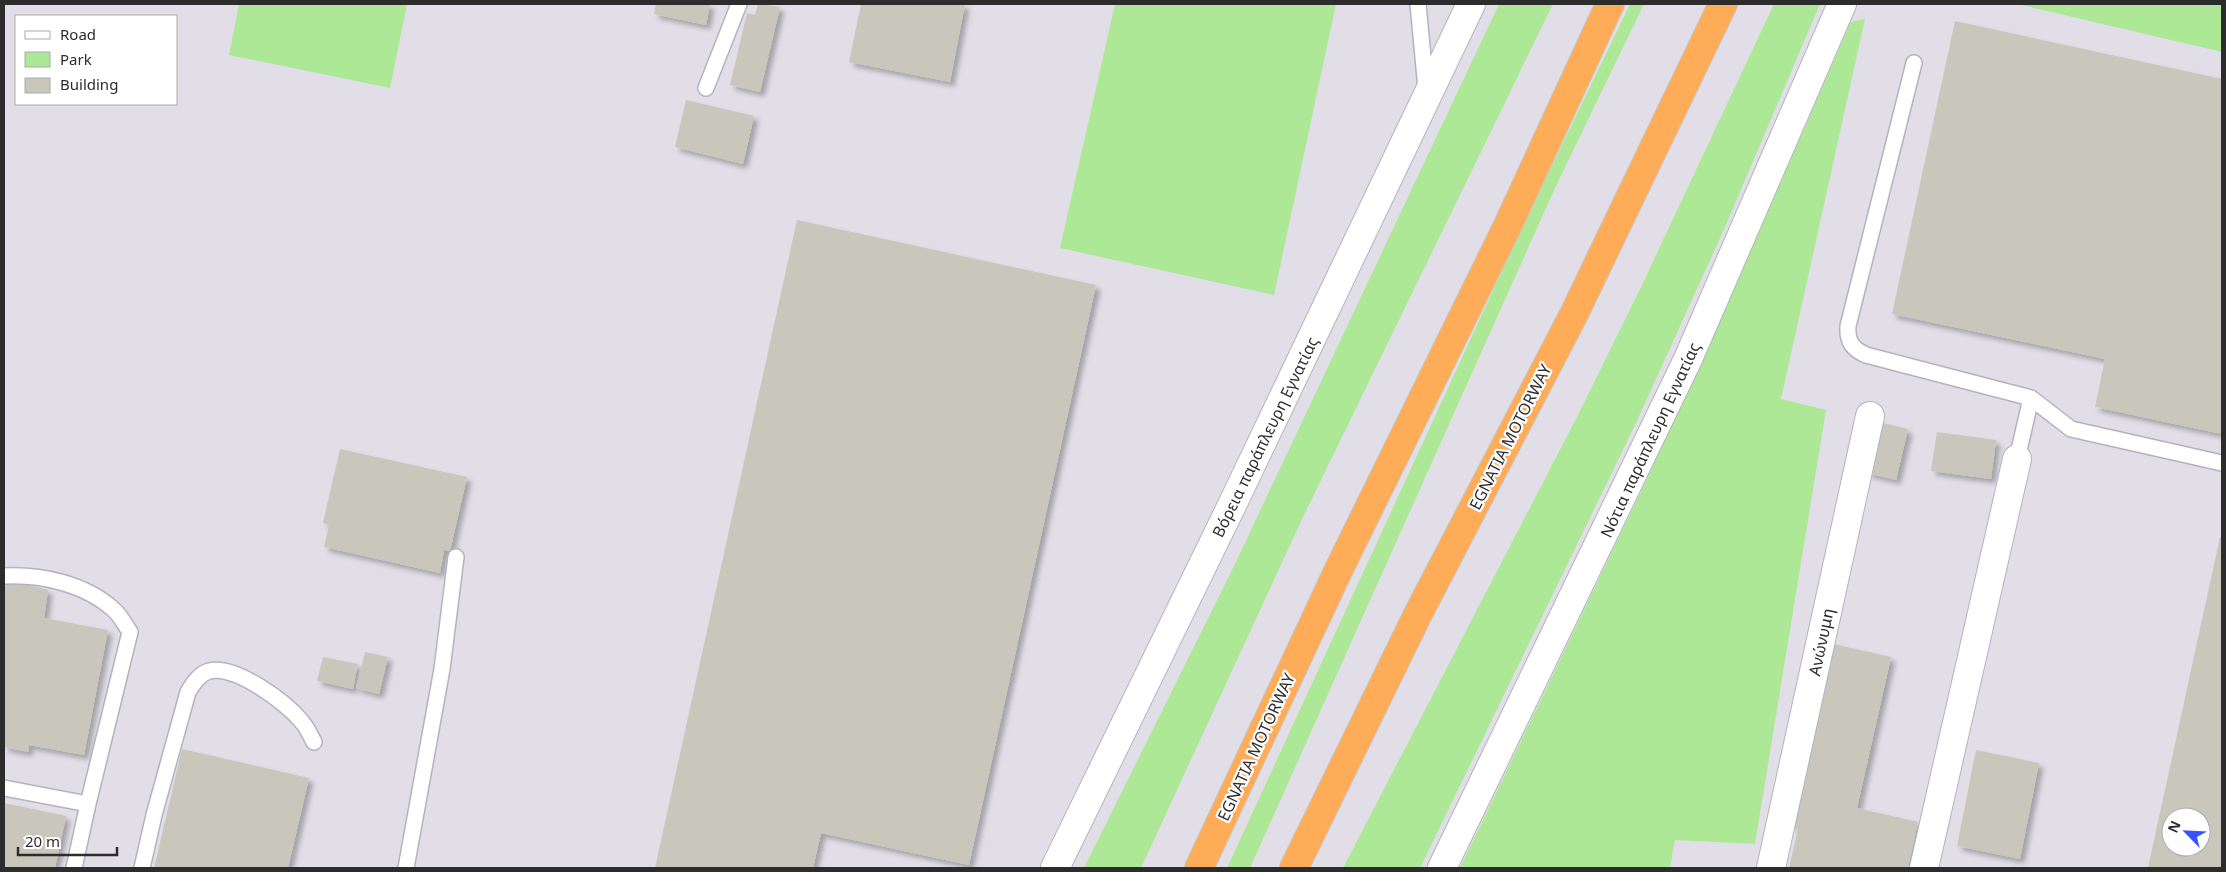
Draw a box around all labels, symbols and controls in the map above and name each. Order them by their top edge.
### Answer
legend [15,15,178,105]
text: Road [60,24,96,44]
text: Park [60,49,92,69]
text: Building [60,74,118,94]
street label: Βόρεια παράπλευρη Εγνατίας [1207,333,1323,541]
street label: Νότια παράπλευρη Εγνατίας [1595,339,1705,541]
street label: EGNATIA MOTORWAY [1464,360,1557,514]
street label: Ανώνυμη [1803,606,1839,678]
street label: EGNATIA MOTORWAY [1212,669,1300,824]
north arrow [2161,807,2211,857]
text: N [2163,817,2185,836]
scale bar [18,824,116,856]
text: 20 m [25,831,60,851]

